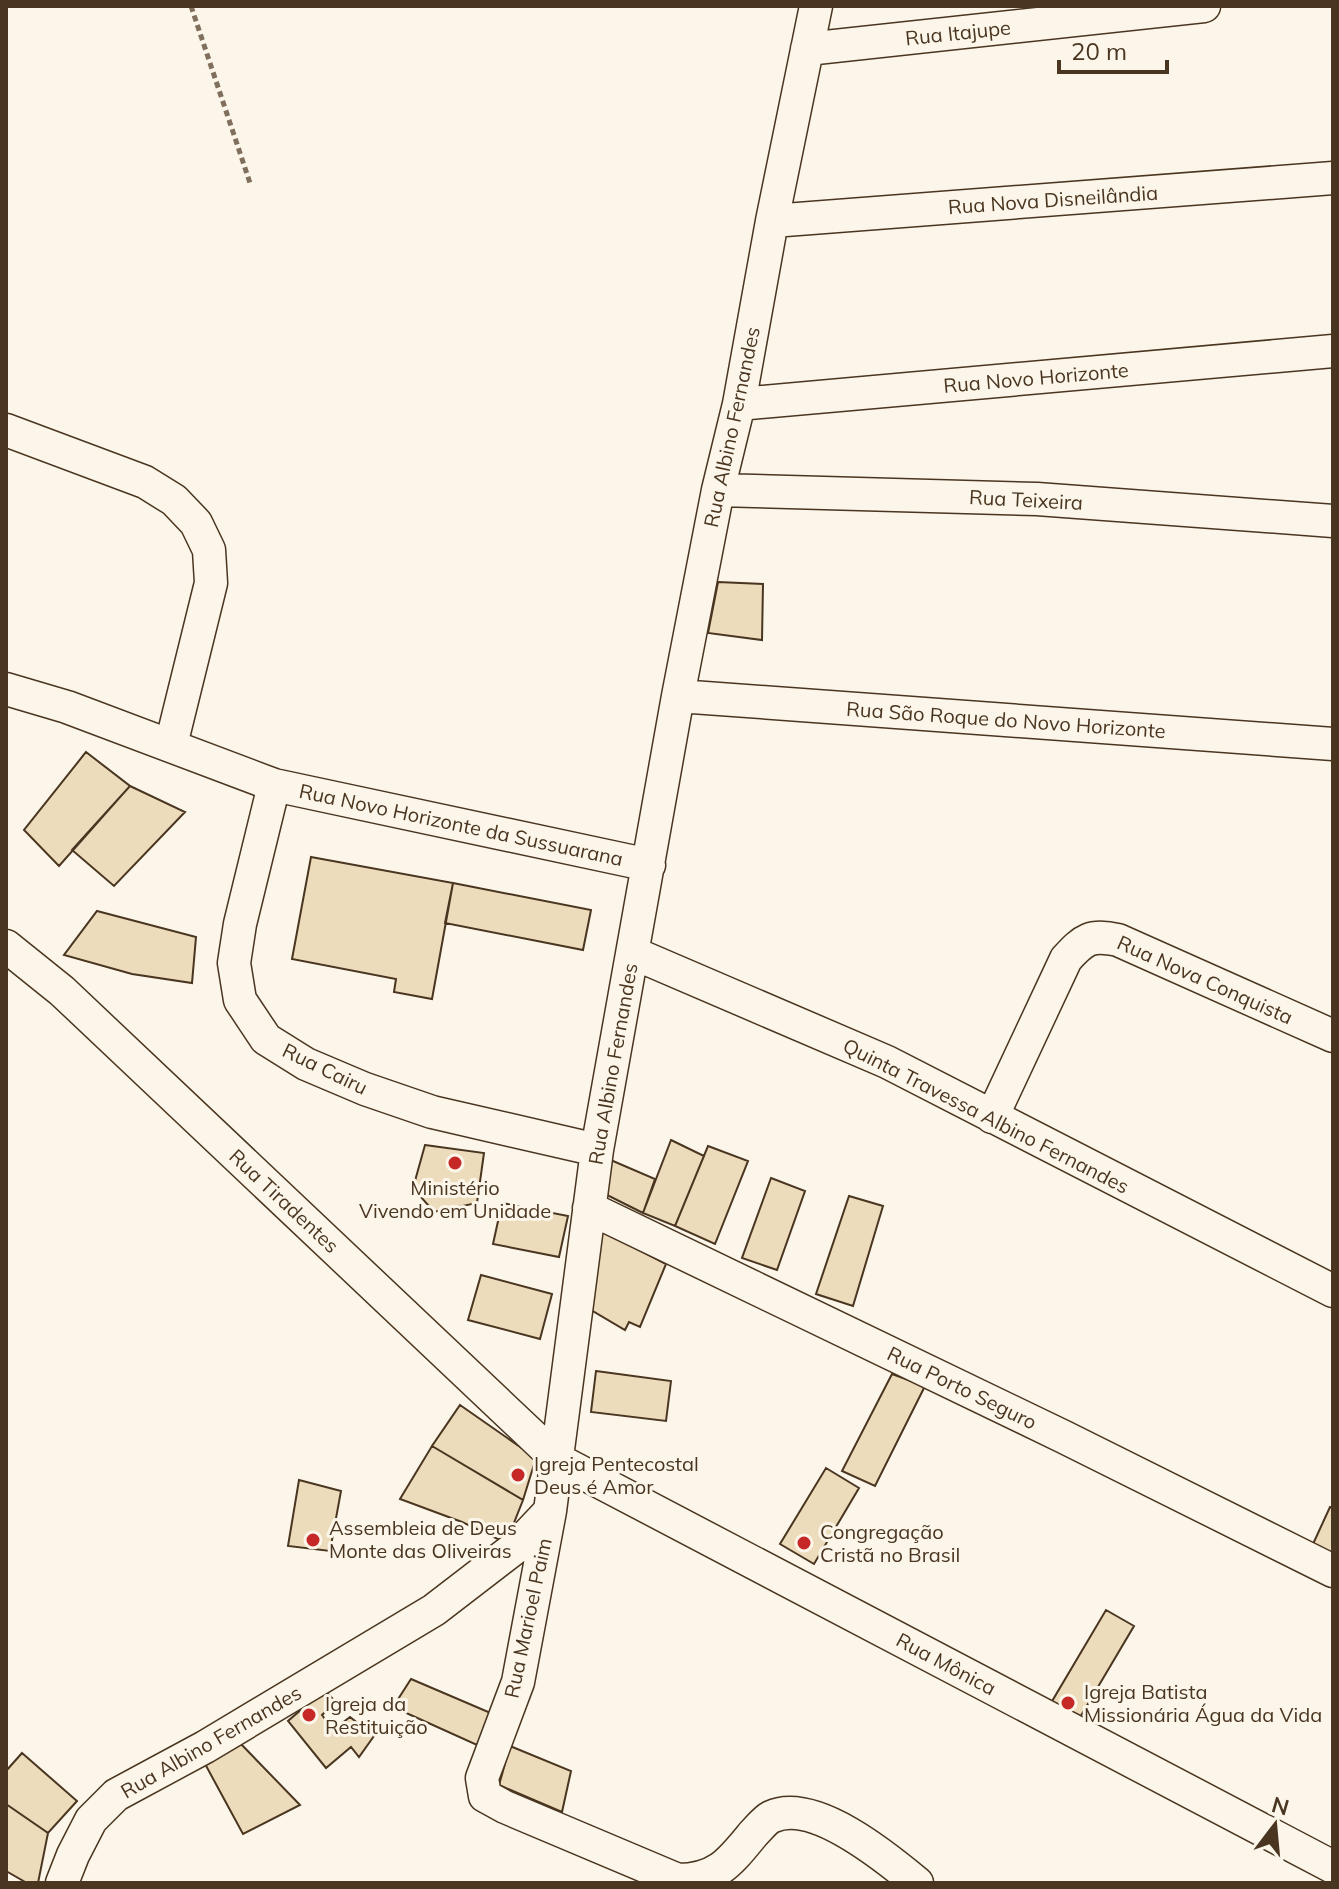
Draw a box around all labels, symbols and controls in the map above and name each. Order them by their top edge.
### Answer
street label: Rua Itajupe [904,15,1012,50]
scale bar [1059,24,1167,74]
text: 20 m [1071,36,1127,66]
street label: Rua Nova Disneilândia [947,180,1159,219]
street label: Rua Albino Fernandes [698,324,765,529]
street label: Rua Novo Horizonte [942,357,1130,398]
street label: Rua Teixeira [968,484,1084,515]
street label: Rua São Roque do Novo Horizonte [845,696,1167,743]
street label: Rua Novo Horizonte da Sussuarana [297,778,625,871]
street label: Rua Nova Conquista [1113,930,1297,1030]
street label: Rua Albino Fernandes [582,961,643,1167]
street label: Quinta Travessa Albino Fernandes [839,1032,1133,1199]
street label: Rua Cairu [279,1037,372,1100]
street label: Rua Tiradentes [224,1143,344,1258]
marker: Ministério Vivendo em Unidade [446,1154,464,1172]
place label: Ministério Vivendo em Unidade [359,1175,551,1223]
street label: Rua Porto Seguro [883,1340,1041,1435]
place label: Igreja Pentecostal Deus é Amor [534,1451,699,1499]
marker: Igreja Pentecostal Deus é Amor [509,1466,527,1484]
place label: Assembleia de Deus Monte das Oliveiras [329,1515,517,1563]
place label: Congregação Cristã no Brasil [820,1519,960,1567]
marker: Assembleia de Deus Monte das Oliveiras [304,1531,322,1549]
marker: Congregação Cristã no Brasil [795,1534,813,1552]
street label: Rua Marioel Paim [498,1536,557,1700]
street label: Rua Mônica [892,1627,1000,1700]
place label: Igreja Batista Missionária Água da Vida [1084,1679,1322,1727]
street label: Rua Albino Fernandes [116,1680,306,1803]
place label: Igreja da Restituição [325,1691,428,1739]
marker: Igreja Batista Missionária Água da Vida [1059,1694,1077,1712]
marker: Igreja da Restituição [300,1706,318,1724]
north arrow [1235,1785,1315,1865]
text: N [1269,1790,1292,1822]

